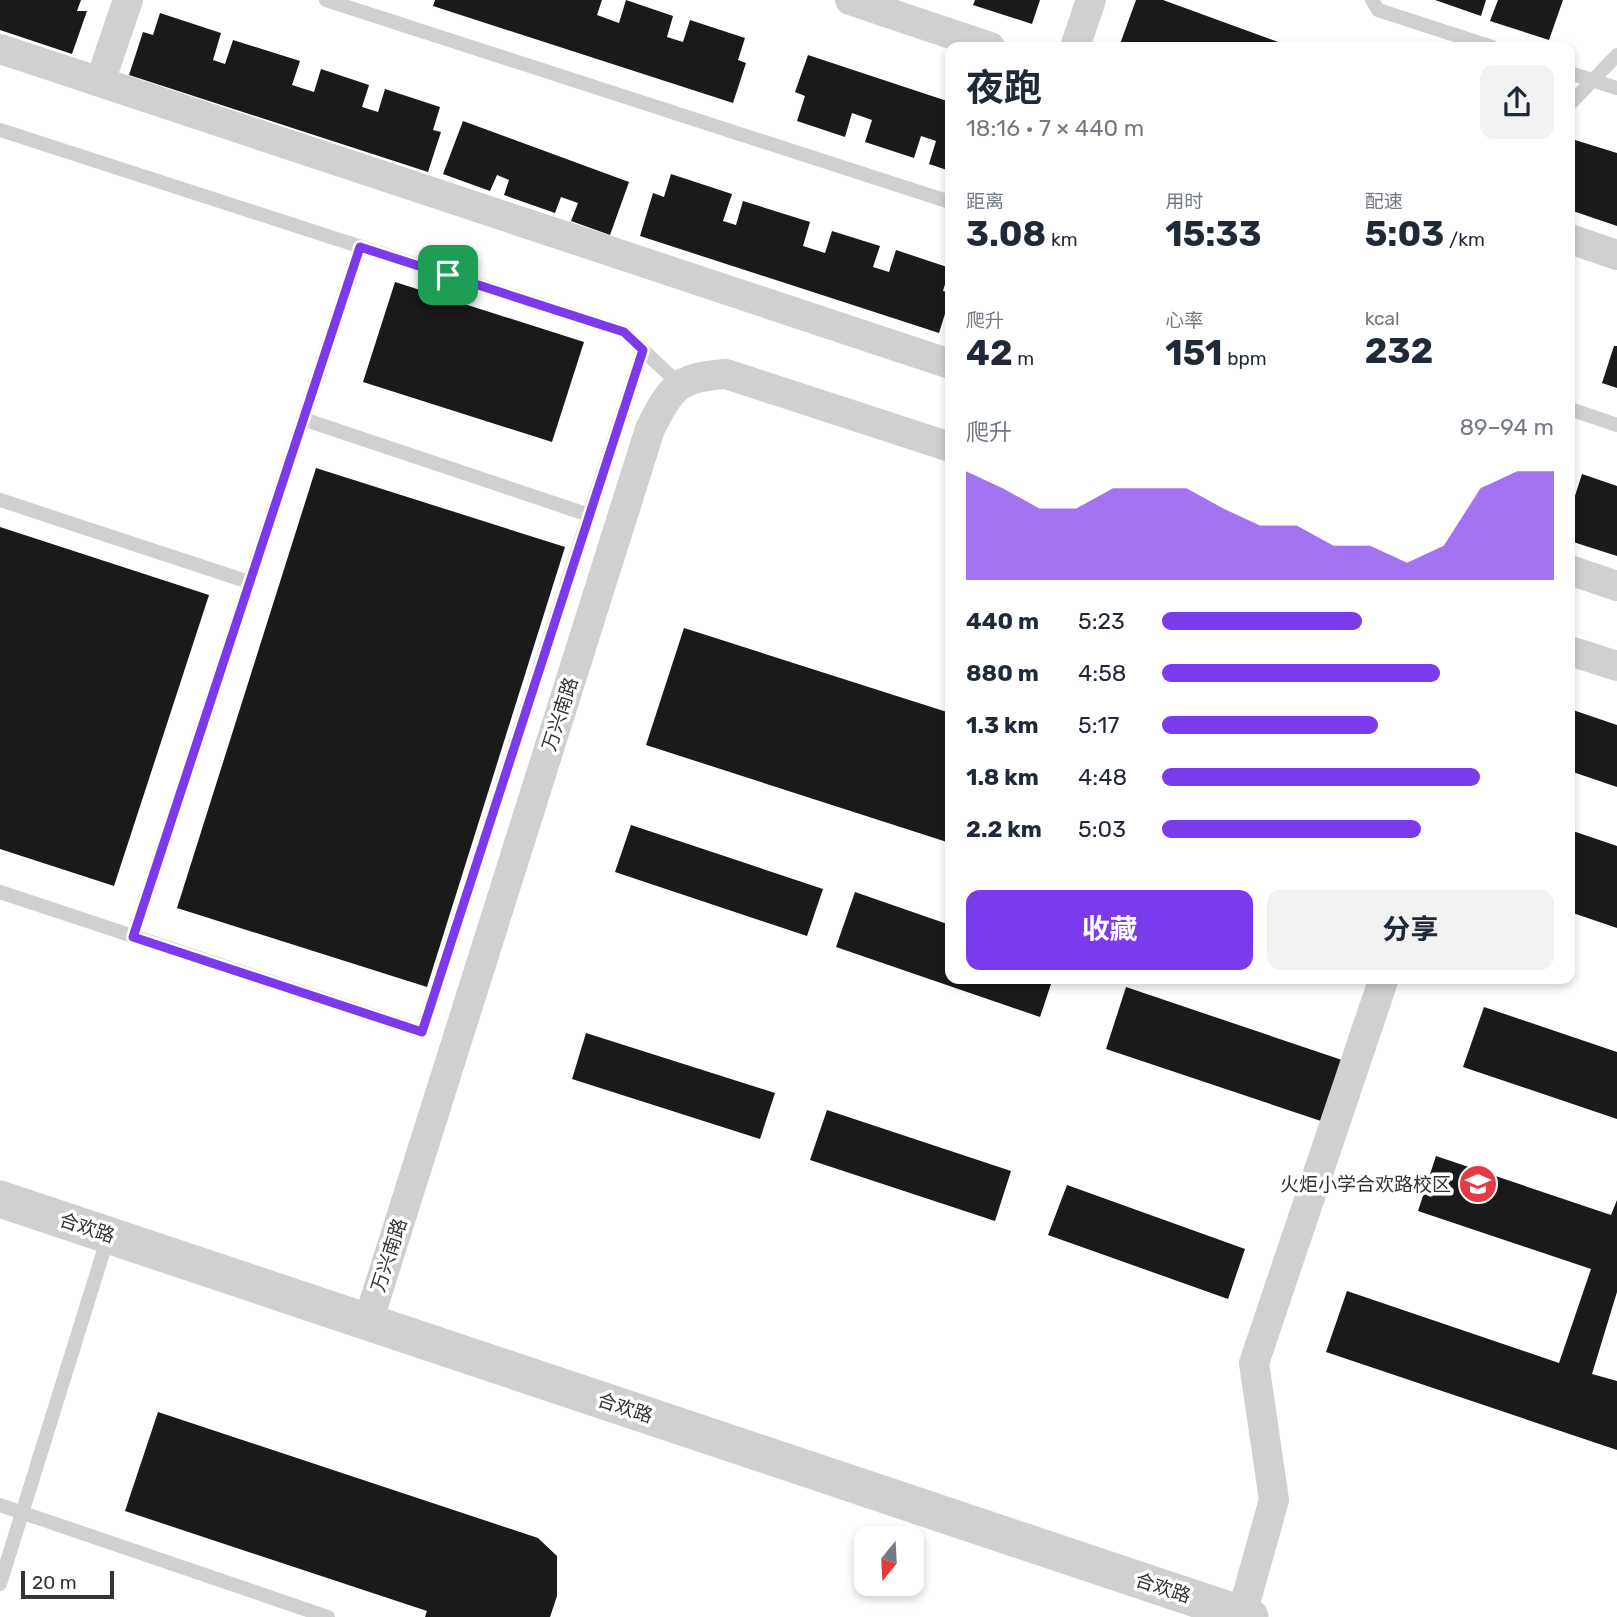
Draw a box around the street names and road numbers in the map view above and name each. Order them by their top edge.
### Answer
street label: 万兴南路 [537,674,583,754]
street label: 合欢路 [56,1208,118,1248]
street label: 万兴南路 [366,1215,412,1295]
street label: 合欢路 [594,1388,656,1428]
street label: 合欢路 [1132,1568,1194,1608]

